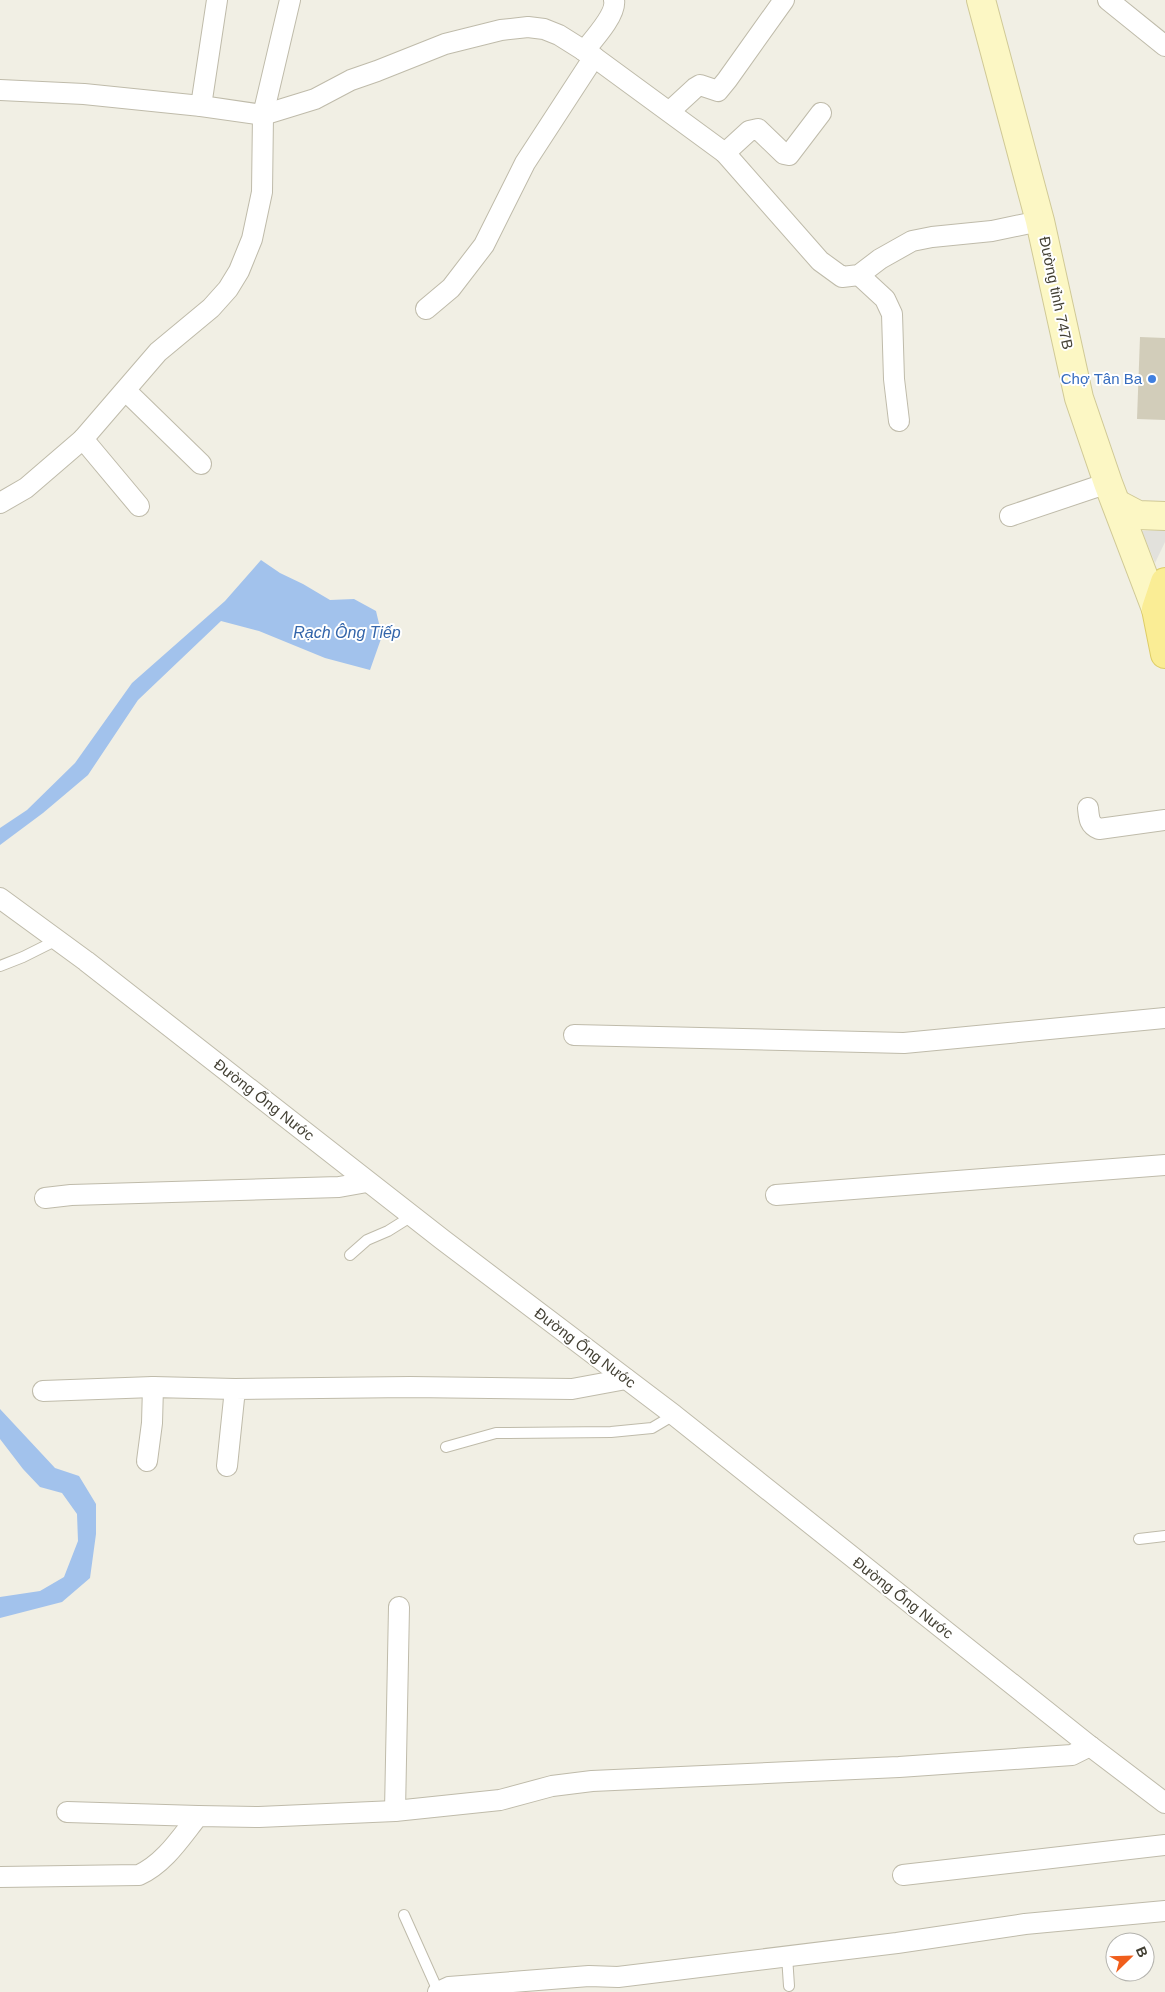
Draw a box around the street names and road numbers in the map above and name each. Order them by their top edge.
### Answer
street label: Đường tỉnh 747B [1036,235,1077,351]
street label: Đường Ống Nước [211,1055,318,1144]
street label: Đường Ống Nước [531,1304,640,1391]
street label: Đường Ống Nước [850,1553,957,1642]

